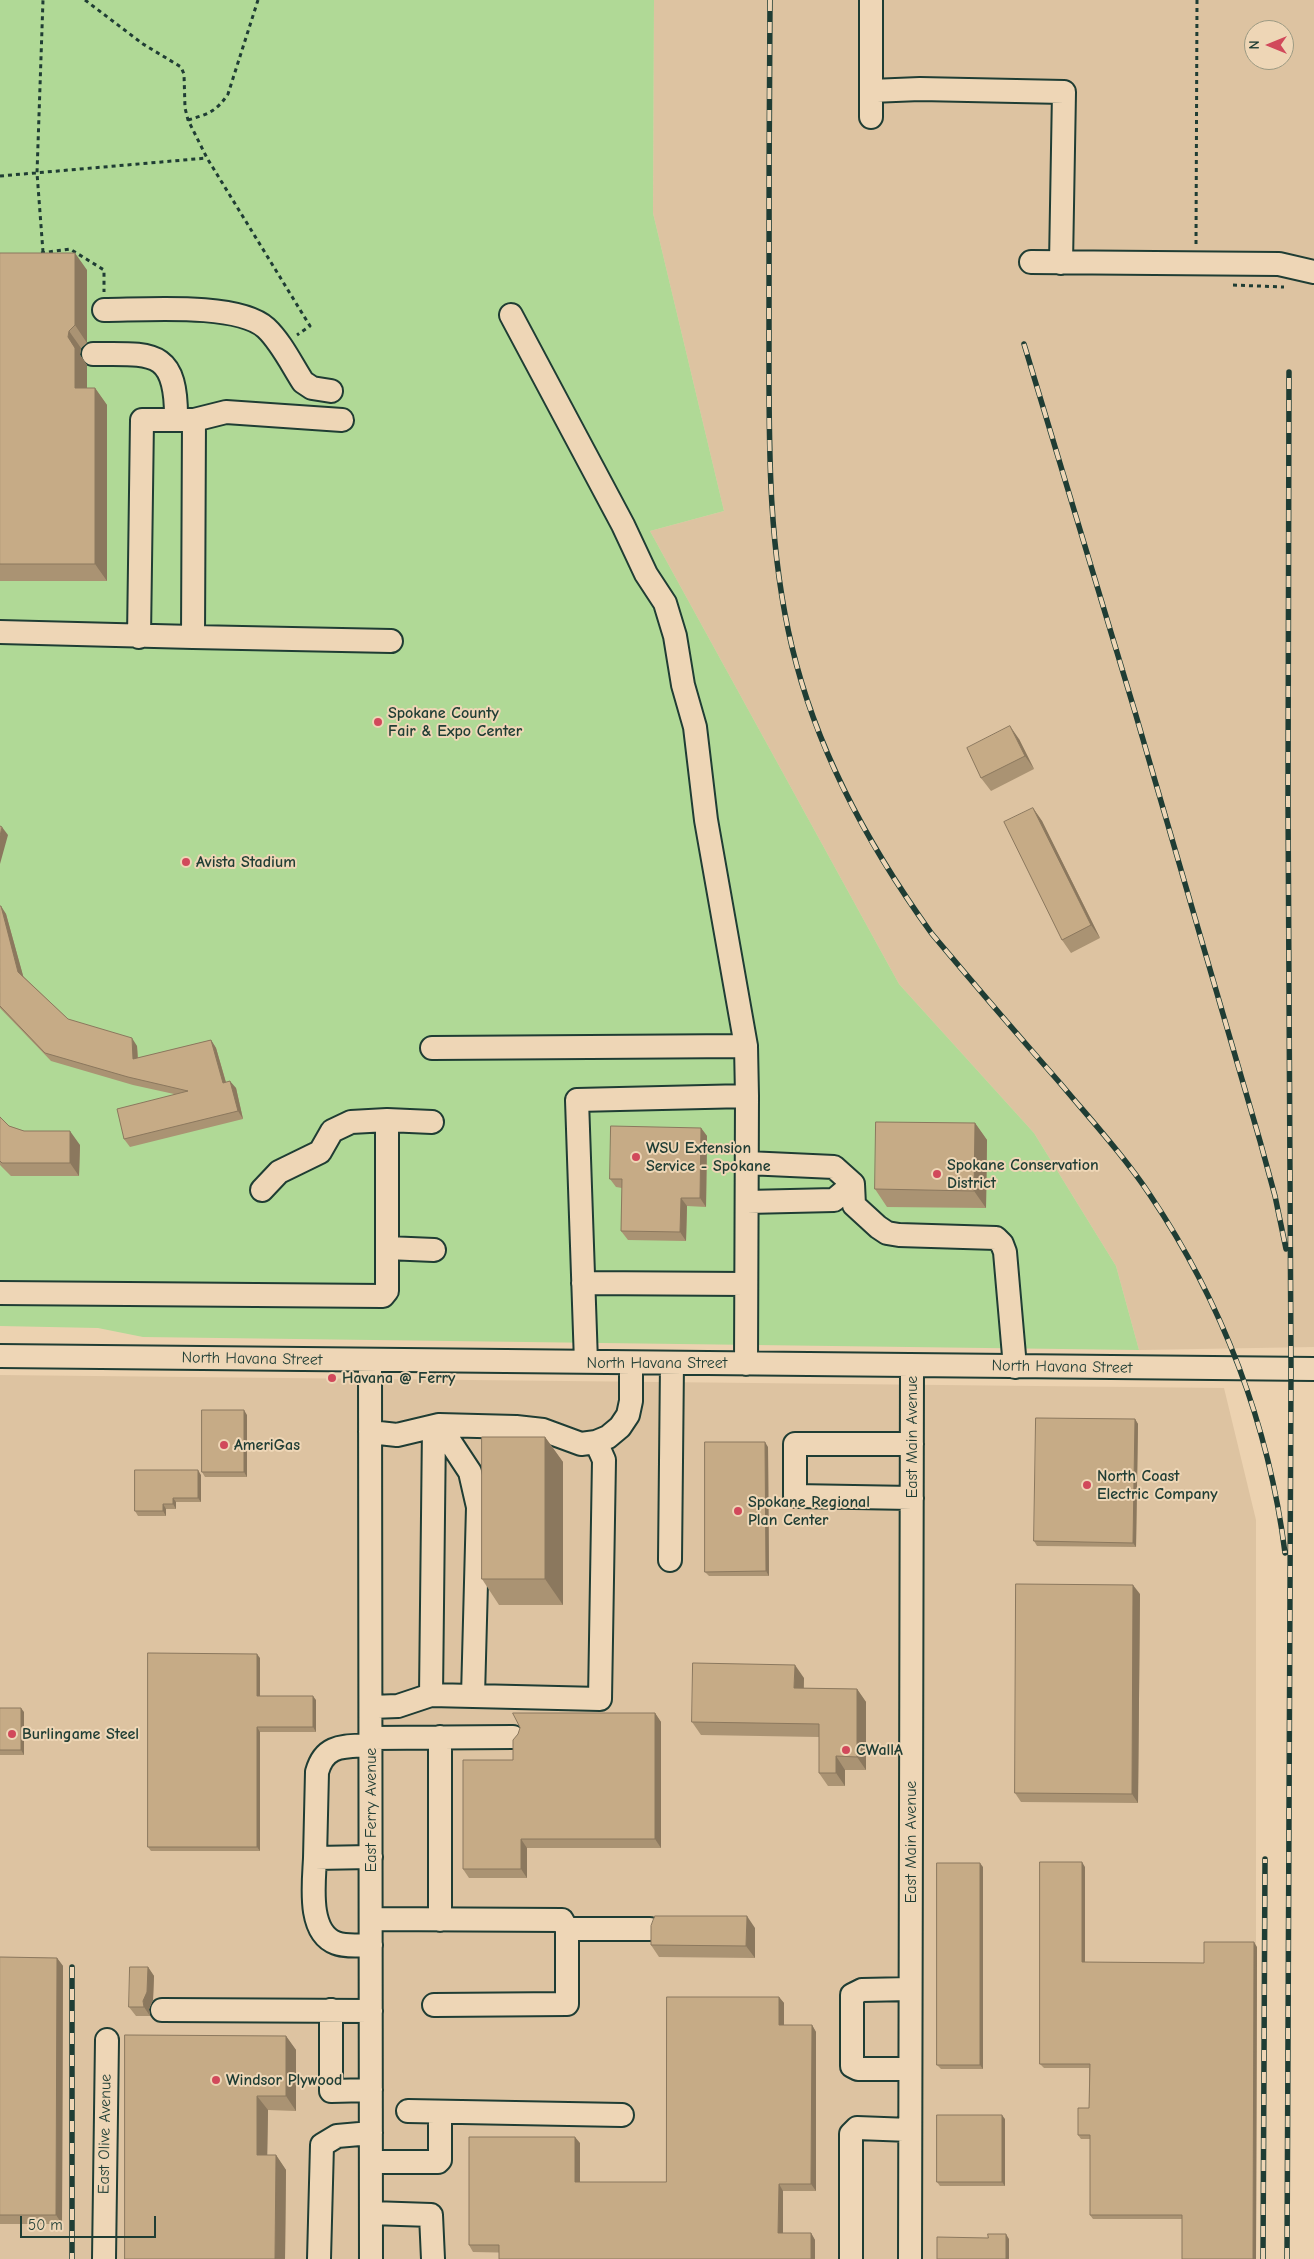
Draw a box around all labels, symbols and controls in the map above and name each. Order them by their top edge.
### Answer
north arrow [1244,20,1294,70]
text: N [1246,40,1263,50]
place label: Spokane County Fair & Expo Center [388,703,522,741]
marker: Spokane County Fair & Expo Center [372,716,384,728]
place label: Avista Stadium [196,852,296,872]
marker: Avista Stadium [180,856,192,868]
place label: WSU Extension Service - Spokane [646,1138,771,1176]
marker: WSU Extension Service - Spokane [630,1151,642,1163]
place label: Spokane Conservation District [947,1155,1099,1193]
marker: Spokane Conservation District [931,1168,943,1180]
street label: North Havana Street [181,1348,323,1370]
street label: North Havana Street [587,1353,727,1373]
street label: North Havana Street [991,1356,1133,1378]
place label: Havana @ Ferry [342,1368,455,1388]
marker: Havana @ Ferry [326,1372,338,1384]
street label: East Main Avenue [902,1376,922,1498]
place label: AmeriGas [234,1435,300,1455]
marker: AmeriGas [218,1439,230,1451]
place label: North Coast Electric Company [1097,1466,1218,1504]
marker: North Coast Electric Company [1081,1479,1093,1491]
place label: Spokane Regional Plan Center [748,1492,870,1530]
marker: Spokane Regional Plan Center [732,1505,744,1517]
place label: Burlingame Steel [22,1724,139,1744]
marker: Burlingame Steel [6,1728,18,1740]
place label: CWallA [856,1740,903,1760]
marker: CWallA [840,1744,852,1756]
street label: East Ferry Avenue [361,1748,381,1872]
street label: East Main Avenue [901,1781,921,1903]
place label: Windsor Plywood [226,2070,342,2090]
street label: East Olive Avenue [94,2074,116,2194]
marker: Windsor Plywood [210,2074,222,2086]
scale bar [22,2206,159,2238]
text: 50 m [28,2216,63,2234]

